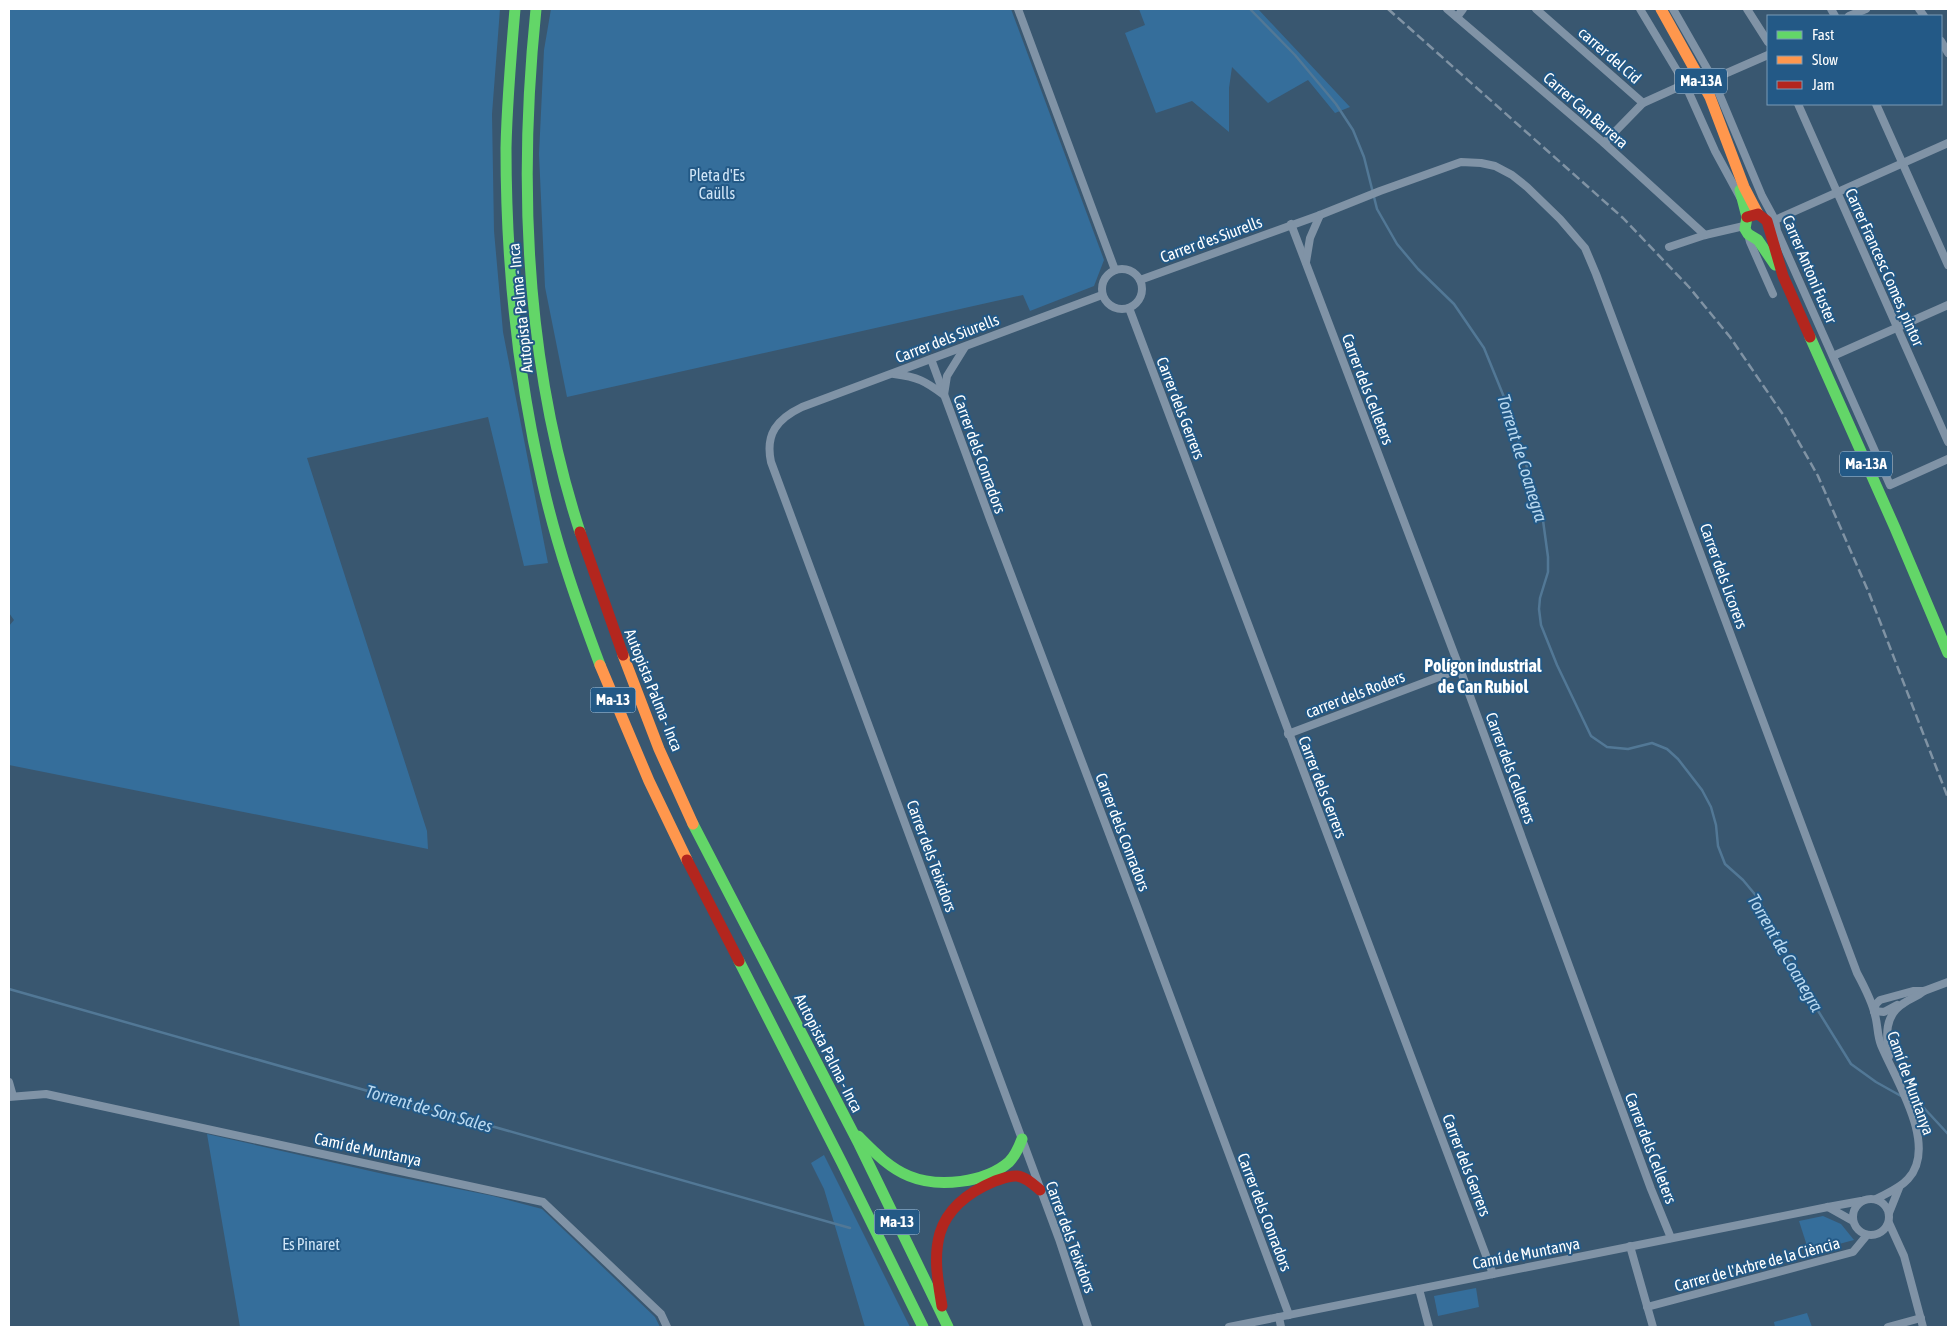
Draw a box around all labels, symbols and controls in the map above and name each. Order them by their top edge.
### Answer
legend [1767,15,1942,105]
street label: carrer del Cid [1575,23,1645,87]
text: Fast [1812,26,1834,43]
text: Slow [1812,51,1838,68]
street label: Carrer Can Barrera [1540,68,1632,152]
road number: Ma-13A [1675,68,1727,94]
text: Jam [1812,76,1835,93]
park label: Pleta d'Es Caülls [689,166,745,202]
street label: Carrer Francesc Comes, pintor [1841,185,1928,349]
street label: Carrer d'es Siurells [1158,212,1265,266]
street label: Carrer Antoni Fuster [1779,212,1841,326]
street label: Autopista Palma - Inca [504,242,537,374]
street label: Carrer dels Siurells [893,310,1002,366]
street label: Carrer dels Celleters [1339,331,1398,447]
street label: Carrer dels Gerrers [1153,354,1209,462]
street label: Carrer dels Conradors [950,392,1010,516]
water label: Torrent de Coanegra [1493,392,1552,525]
road number: Ma-13A [1840,452,1892,476]
street label: Carrer dels Licorers [1697,521,1752,631]
street label: Autopista Palma - Inca [620,626,687,754]
district label: Polígon industrial de Can Rubiol [1424,655,1542,697]
street label: carrer dels Roders [1303,667,1407,721]
road number: Ma-13 [590,688,636,712]
street label: Carrer dels Celleters [1482,710,1540,827]
street label: Carrer dels Gerrers [1295,733,1351,841]
street label: Carrer dels Conradors [1092,770,1154,894]
street label: Carrer dels Teixidors [903,798,961,915]
water label: Torrent de Coanegra [1743,890,1828,1016]
street label: Autopista Palma - Inca [790,991,867,1116]
street label: Camí de Muntanya [1883,1029,1938,1138]
water label: Torrent de Son Sales [363,1080,495,1137]
street label: Carrer dels Celleters [1622,1090,1681,1206]
street label: Carrer dels Gerrers [1439,1111,1495,1219]
street label: Camí de Muntanya [313,1129,423,1170]
street label: Carrer dels Conradors [1234,1150,1296,1274]
street label: Carrer dels Teixidors [1042,1179,1100,1296]
road number: Ma-13 [874,1210,920,1234]
street label: Carrer de l'Arbre de la Ciència [1672,1233,1842,1295]
street label: Camí de Muntanya [1471,1234,1581,1273]
park label: Es Pinaret [282,1235,340,1253]

